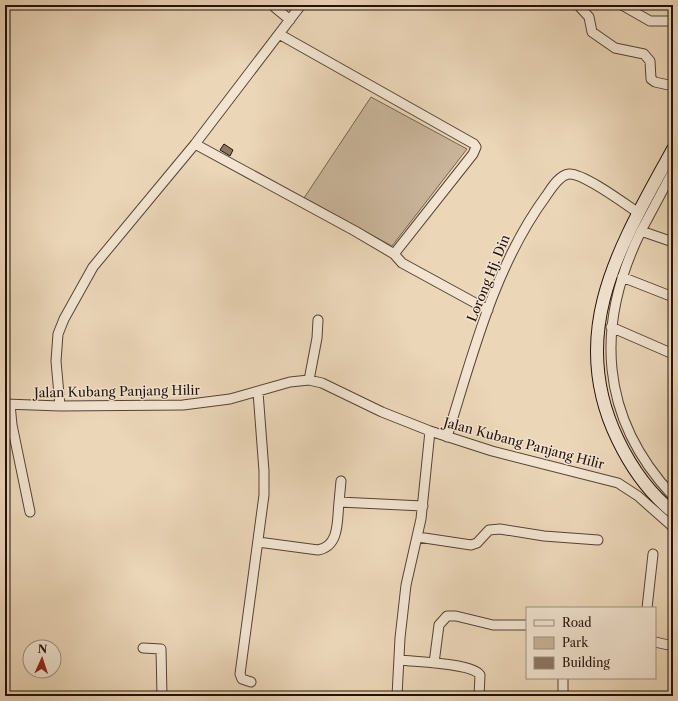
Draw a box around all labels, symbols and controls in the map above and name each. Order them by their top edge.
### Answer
street label: Lorong Hj. Din [463,232,513,324]
street label: Jalan Kubang Panjang Hilir [32,382,200,400]
street label: Jalan Kubang Panjang Hilir [440,413,607,472]
legend [526,607,656,679]
text: Road [562,615,592,630]
text: Park [562,635,589,650]
north arrow [22,639,62,679]
text: N [37,642,48,656]
text: Building [562,655,610,670]

